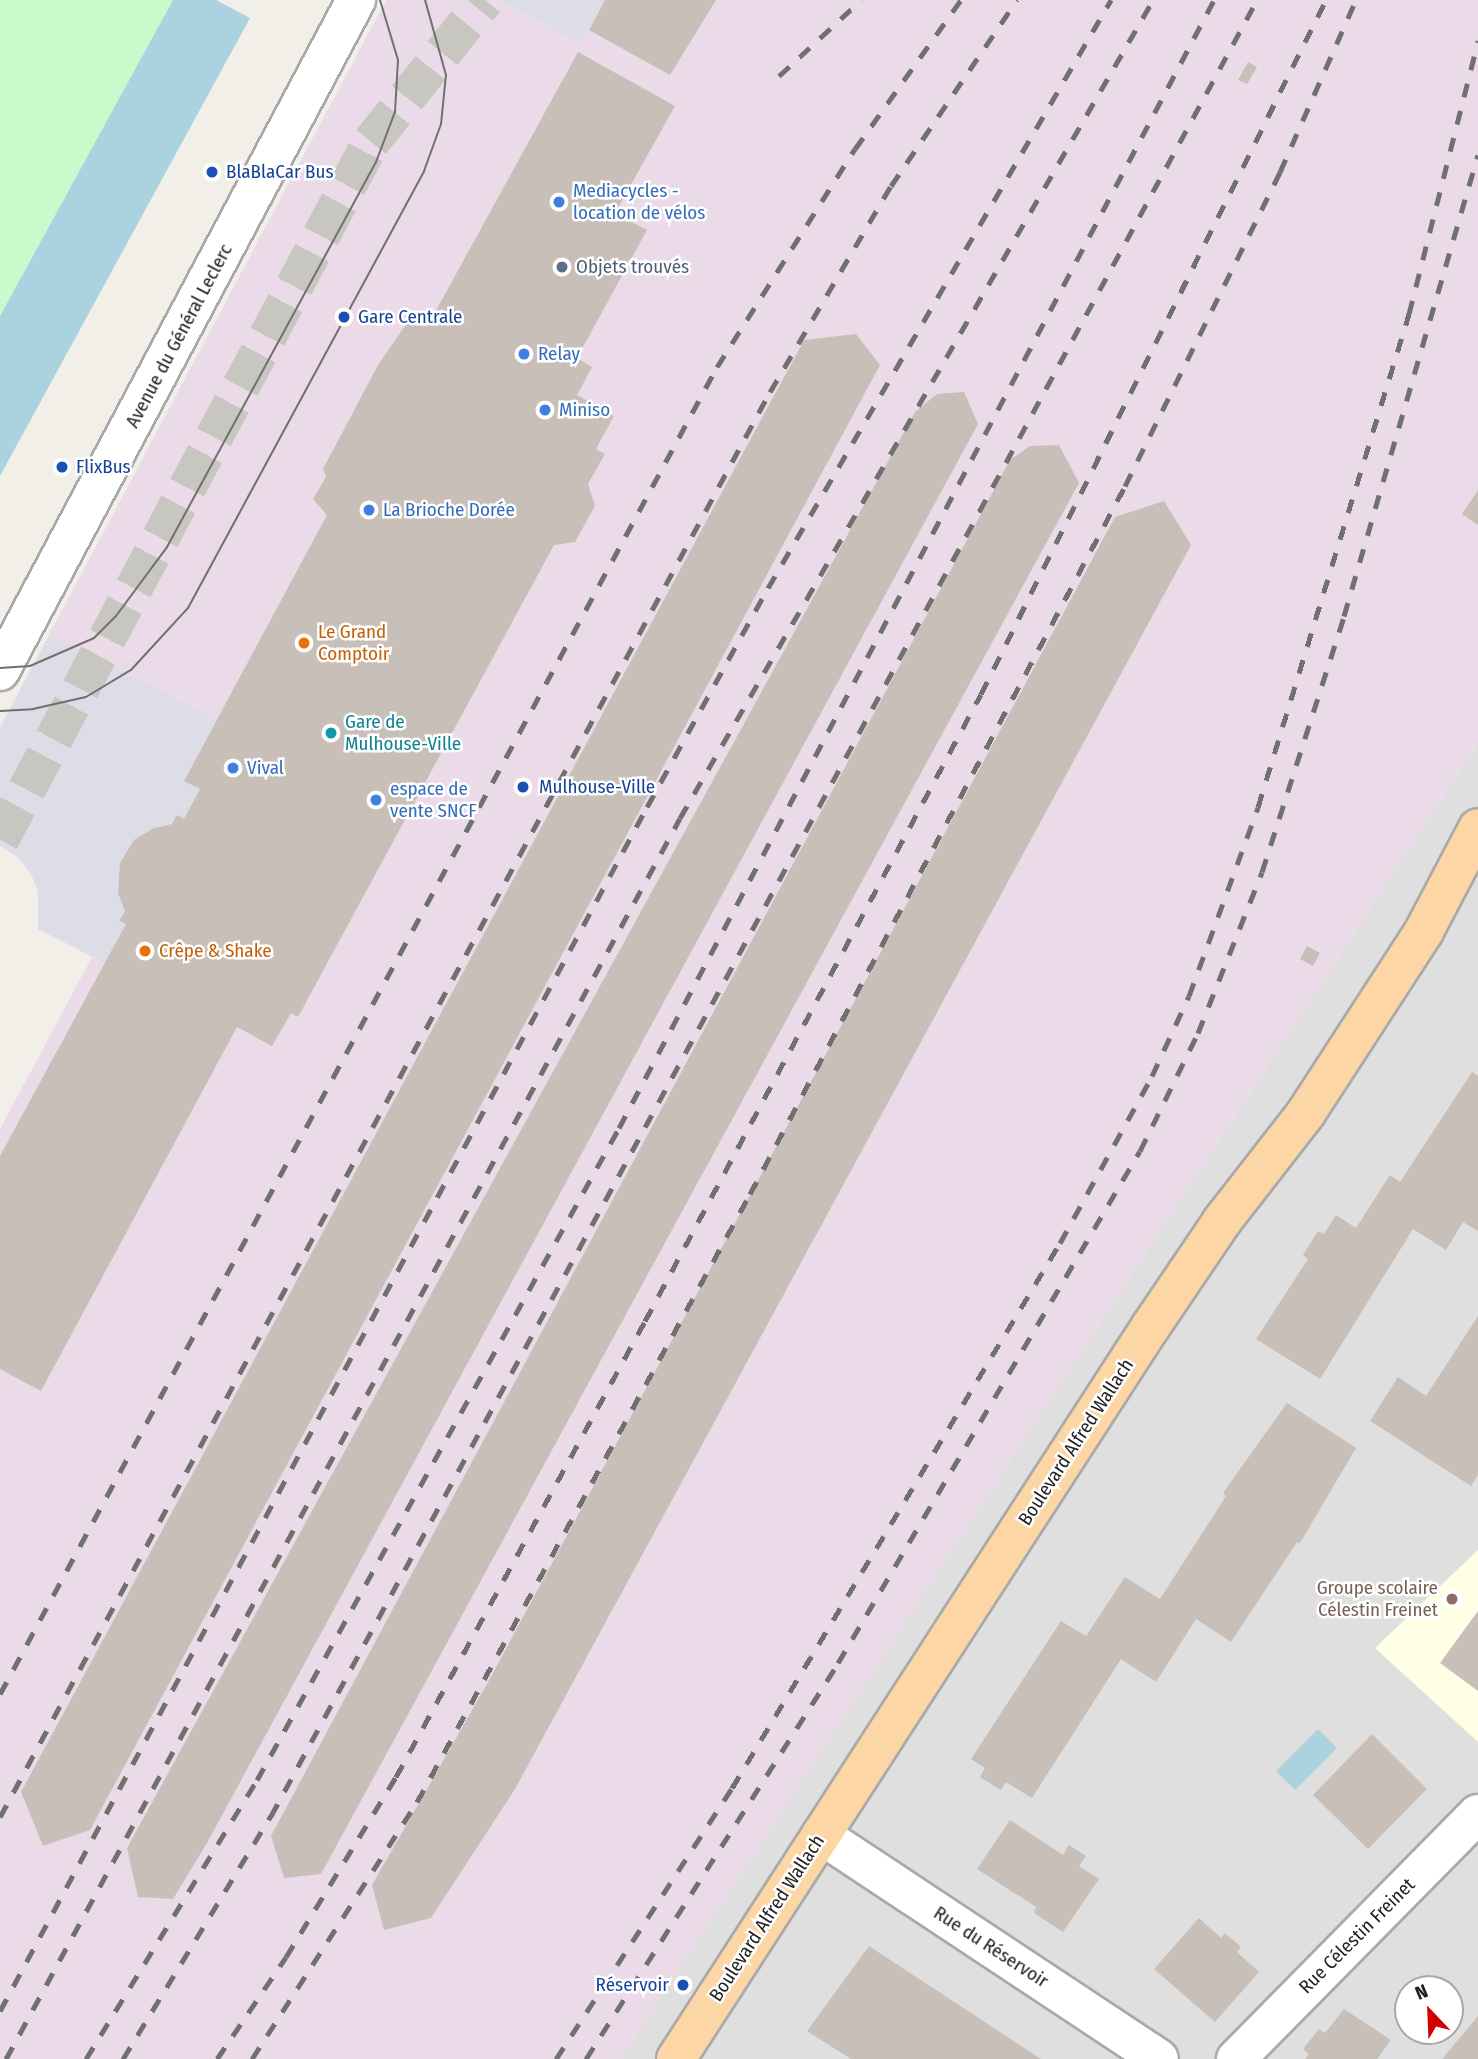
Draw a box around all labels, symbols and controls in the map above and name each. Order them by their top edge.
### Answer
place label: BlaBlaCar Bus [226,161,334,183]
marker: BlaBlaCar Bus [204,164,220,180]
place label: Mediacycles - location de vélos [573,180,705,224]
marker: Mediacycles - location de vélos [551,194,567,210]
street label: Avenue du Général Leclerc [121,240,237,432]
place label: Objets trouvés [576,256,689,278]
marker: Objets trouvés [554,259,570,275]
place label: Gare Centrale [358,306,462,328]
marker: Gare Centrale [336,309,352,325]
place label: Relay [538,343,580,365]
marker: Relay [516,346,532,362]
place label: Miniso [559,399,610,421]
marker: Miniso [537,402,553,418]
place label: FlixBus [76,456,131,478]
marker: FlixBus [54,459,70,475]
place label: La Brioche Dorée [383,499,515,521]
marker: La Brioche Dorée [361,502,377,518]
place label: Le Grand Comptoir [318,621,389,665]
marker: Le Grand Comptoir [296,635,312,651]
place label: Gare de Mulhouse-Ville [345,711,461,755]
marker: Gare de Mulhouse-Ville [323,725,339,741]
place label: Vival [247,757,284,779]
marker: Vival [225,760,241,776]
place label: Mulhouse-Ville [539,776,655,798]
marker: Mulhouse-Ville [513,777,533,797]
place label: espace de vente SNCF [390,778,476,822]
marker: espace de vente SNCF [368,792,384,808]
place label: Crêpe & Shake [159,940,272,962]
marker: Crêpe & Shake [137,943,153,959]
street label: Boulevard Alfred Wallach [1014,1354,1138,1530]
place label: Groupe scolaire Célestin Freinet [1317,1577,1438,1621]
marker: Groupe scolaire Célestin Freinet [1444,1591,1460,1607]
street label: Boulevard Alfred Wallach [705,1830,829,2006]
street label: Rue Célestin Freinet [1294,1873,1420,1999]
street label: Rue du Réservoir [929,1901,1053,1993]
place label: Réservoir [596,1974,669,1996]
north arrow [1394,1975,1464,2045]
marker: Réservoir [675,1977,691,1993]
text: N [1412,1979,1431,2005]

